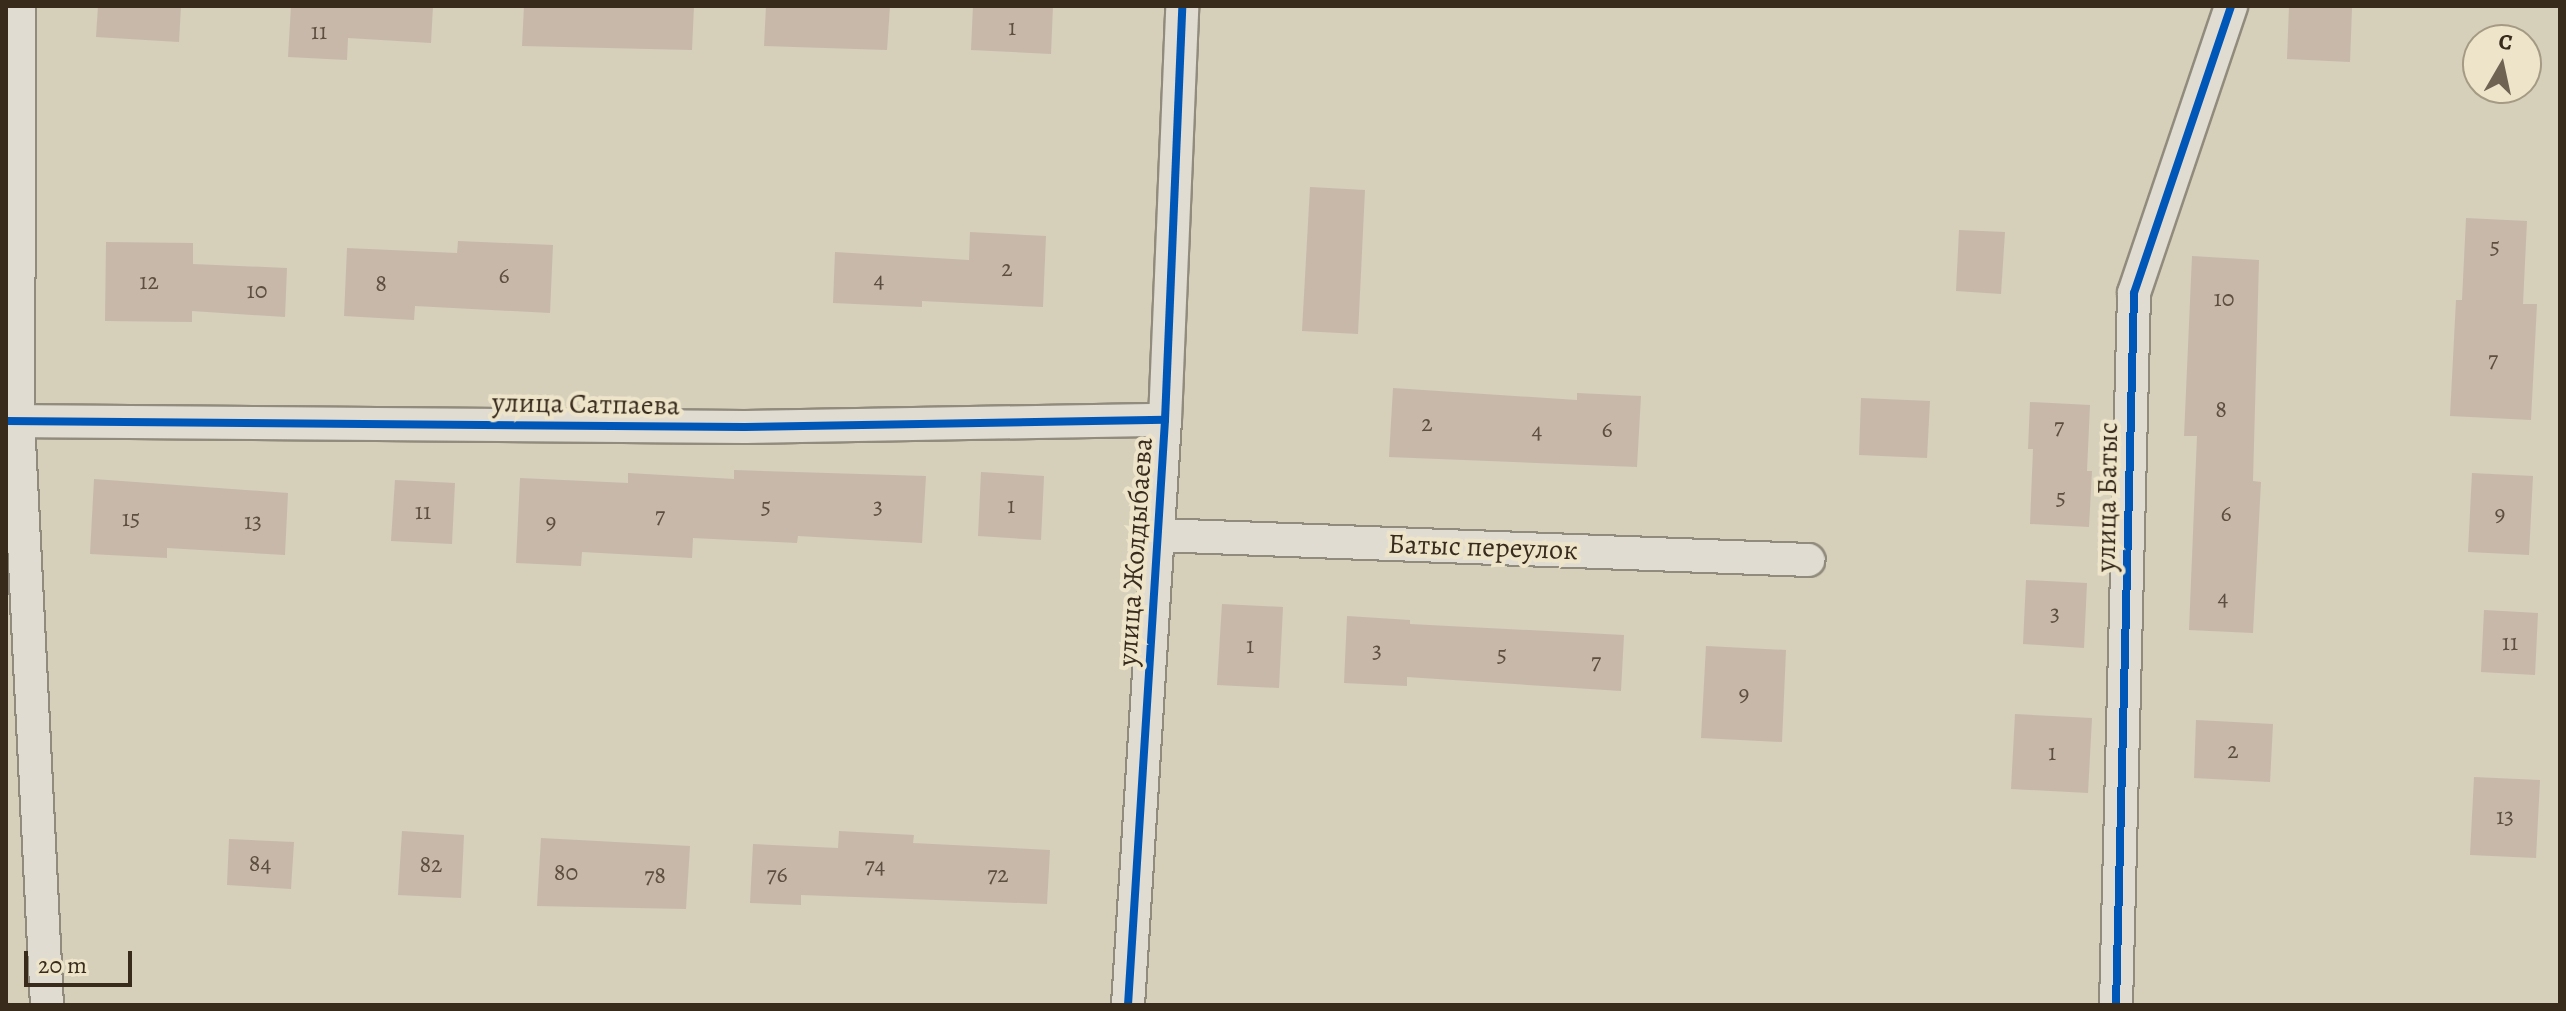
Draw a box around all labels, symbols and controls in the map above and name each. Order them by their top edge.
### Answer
house number: 1 [1008,14,1016,42]
house number: 11 [311,18,327,46]
north arrow [2462,24,2542,104]
text: С [2496,26,2514,58]
house number: 5 [2490,233,2500,261]
house number: 2 [1001,255,1013,283]
house number: 6 [498,262,510,290]
house number: 4 [874,266,884,294]
house number: 12 [139,268,159,296]
house number: 8 [375,270,387,298]
house number: 10 [247,277,267,305]
house number: 10 [2214,285,2234,313]
house number: 7 [2488,346,2498,374]
street label: улица Сатпаева [492,386,680,422]
house number: 8 [2215,396,2227,424]
house number: 2 [1421,410,1433,438]
house number: 7 [2054,413,2064,441]
house number: 6 [1601,416,1613,444]
house number: 4 [1532,417,1542,445]
street label: улица Батыс [2089,422,2125,572]
street label: улица Жолдыбаева [1110,437,1160,667]
house number: 5 [2056,484,2066,512]
house number: 1 [1007,492,1015,520]
house number: 5 [761,493,771,521]
house number: 3 [873,493,883,521]
house number: 11 [415,498,431,526]
house number: 6 [2220,500,2232,528]
house number: 9 [2495,500,2505,528]
house number: 7 [655,502,665,530]
house number: 15 [122,505,140,533]
house number: 13 [244,508,262,536]
house number: 9 [546,508,556,536]
street label: Батыс переулок [1388,527,1578,567]
house number: 4 [2218,584,2228,612]
house number: 3 [2050,600,2060,628]
house number: 11 [2502,629,2518,657]
house number: 1 [1246,632,1254,660]
house number: 3 [1372,637,1382,665]
house number: 5 [1497,641,1507,669]
house number: 7 [1591,648,1601,676]
house number: 9 [1739,680,1749,708]
house number: 2 [2227,737,2239,765]
house number: 1 [2048,739,2056,767]
house number: 13 [2496,803,2514,831]
house number: 84 [249,850,271,878]
house number: 82 [419,851,443,879]
house number: 74 [865,852,885,880]
house number: 80 [554,859,578,887]
house number: 76 [766,861,788,889]
house number: 72 [987,861,1009,889]
house number: 78 [644,862,666,890]
scale bar [28,935,136,985]
text: 20 m [38,949,87,981]

